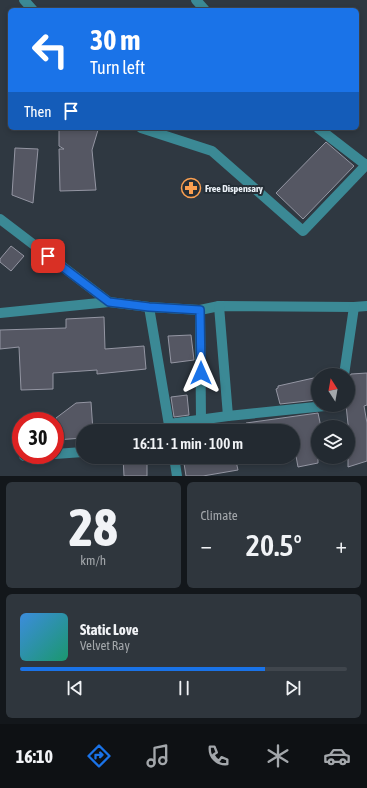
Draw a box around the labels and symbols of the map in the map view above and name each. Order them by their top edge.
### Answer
pharmacy icon: Free Dispensary [180,177,202,199]
place label: Free Dispensary [205,183,264,194]
pin [31,239,65,273]
position arrow [180,352,222,394]
north arrow [311,368,355,412]
speed limit sign: 30 [12,412,64,464]

